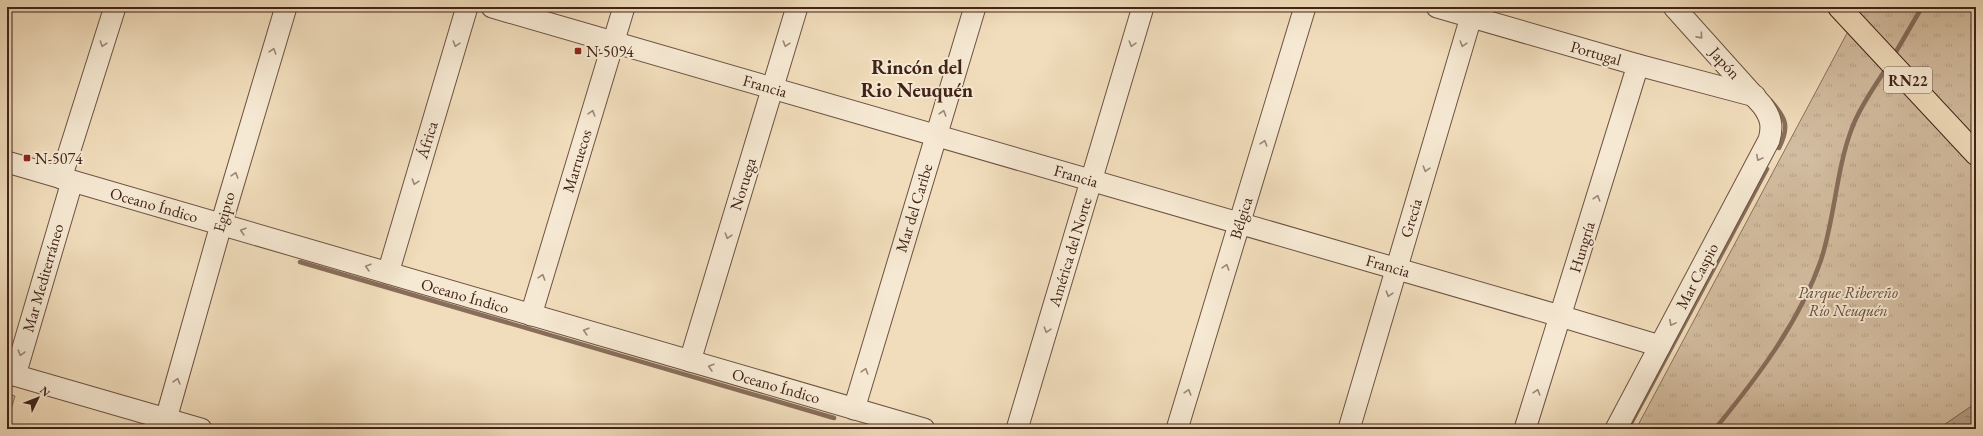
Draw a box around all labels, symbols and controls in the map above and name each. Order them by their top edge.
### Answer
one-way arrow [1695,31,1703,39]
street label: Portugal [1568,36,1624,70]
one-way arrow [99,41,108,48]
one-way arrow [452,41,461,48]
place label: N-5094 [586,41,634,62]
one-way arrow [782,41,791,48]
one-way arrow [1128,41,1137,48]
one-way arrow [1459,41,1468,48]
street label: Japón [1704,41,1745,84]
marker: N-5094 [573,46,583,56]
one-way arrow [268,48,277,55]
district label: Rincón del Rio Neuquén [861,54,973,103]
road number: RN22 [1884,67,1932,93]
street label: Francia [740,70,790,102]
one-way arrow [587,110,596,117]
one-way arrow [938,110,947,117]
street label: África [411,118,443,162]
street label: Marruecos [557,127,597,195]
one-way arrow [1259,139,1268,146]
place label: N-5074 [35,148,83,169]
marker: N-5074 [22,153,32,163]
one-way arrow [1756,154,1764,161]
street label: Noruega [725,155,761,213]
street label: Francia [1051,160,1101,192]
street label: Mar del Caribe [891,161,937,255]
one-way arrow [1422,165,1431,172]
one-way arrow [230,172,239,179]
one-way arrow [411,179,420,186]
street label: Oceano Índico [108,182,201,228]
street label: Egipto [208,189,240,235]
street label: Bélgica [1225,194,1258,242]
street label: América del Norte [1043,195,1097,310]
street label: Grecia [1395,195,1427,240]
one-way arrow [1592,195,1601,202]
street label: Hungría [1564,218,1600,275]
street label: Mar Mediterráneo [17,221,69,335]
one-way arrow [239,227,246,236]
one-way arrow [724,232,733,239]
street label: Mar Caspio [1671,239,1723,313]
street label: Francia [1363,250,1413,282]
one-way arrow [364,264,371,272]
one-way arrow [1221,264,1230,271]
street label: Oceano Índico [419,273,512,319]
one-way arrow [537,274,546,281]
park label: Parque Ribereño Río Neuquén [1798,282,1898,322]
one-way arrow [1385,290,1394,297]
one-way arrow [1670,319,1677,326]
one-way arrow [1043,326,1052,333]
one-way arrow [583,327,590,336]
one-way arrow [17,350,26,357]
one-way arrow [708,363,715,372]
street label: Oceano Índico [730,363,823,409]
one-way arrow [860,368,869,375]
north arrow [18,378,58,418]
one-way arrow [172,378,180,385]
text: N [37,383,54,399]
one-way arrow [1184,388,1192,395]
one-way arrow [1532,388,1541,395]

